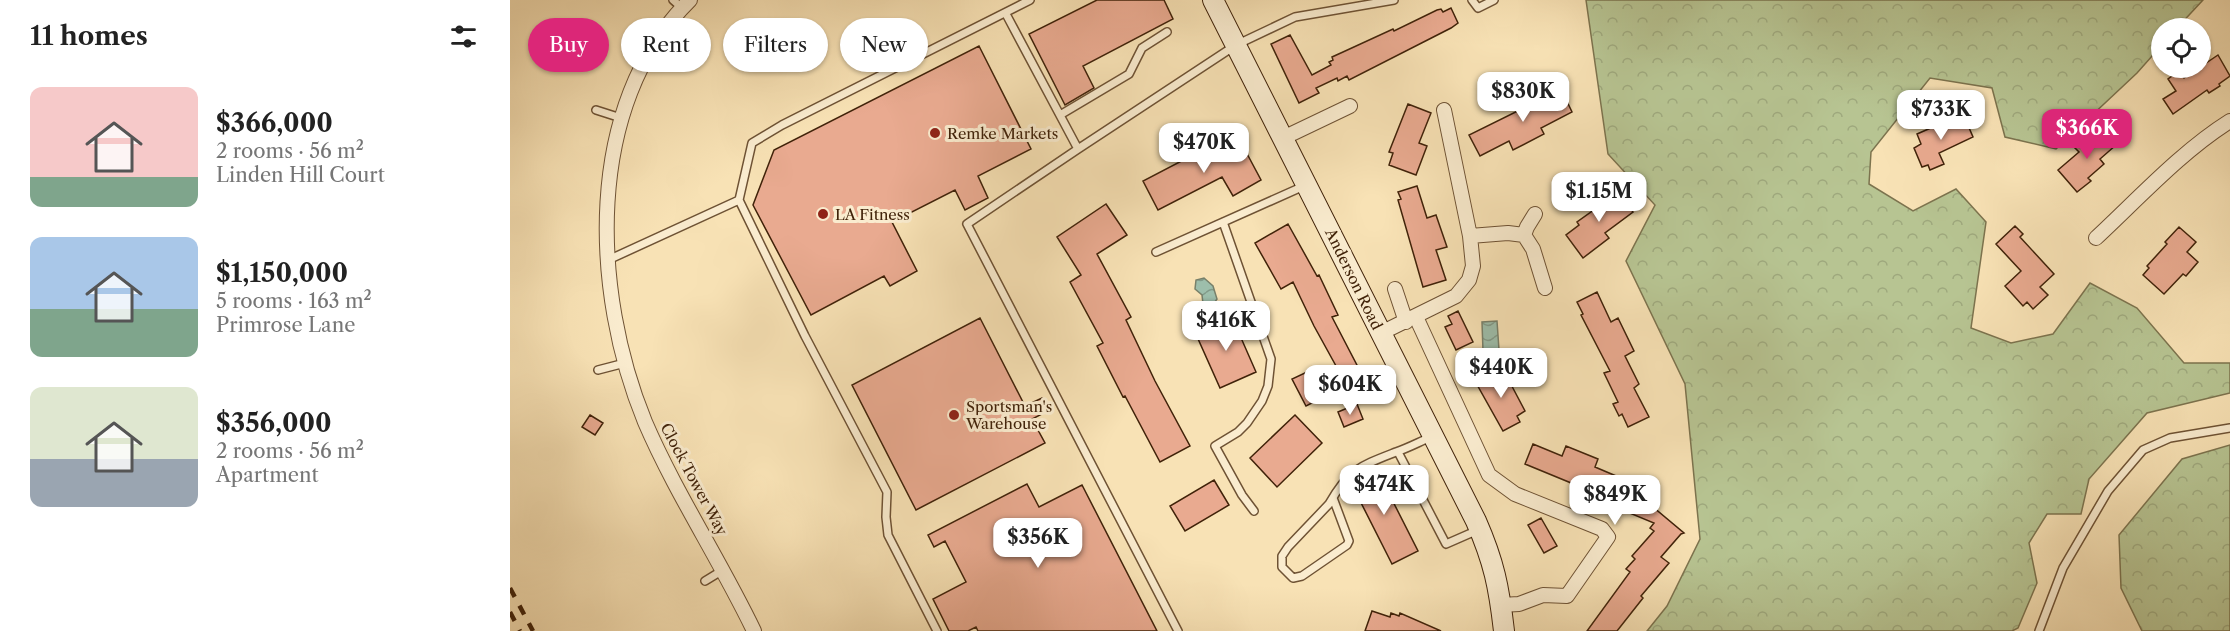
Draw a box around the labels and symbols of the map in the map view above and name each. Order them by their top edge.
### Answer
pin: $830K [1481,72,1565,123]
pin: $733K [1899,90,1983,141]
pin: $366K [2045,109,2129,160]
pin: $470K [1162,123,1246,174]
place label: Remke Markets [947,124,1058,143]
marker: Remke Markets [928,126,942,140]
pin: $1.15M [1550,172,1648,223]
place label: LA Fitness [835,205,910,224]
marker: LA Fitness [816,207,830,221]
street label: Anderson Road [1321,224,1387,333]
pin: $416K [1184,301,1268,352]
pin: $440K [1459,348,1543,399]
pin: $604K [1308,365,1392,416]
place label: Sportsman's Warehouse [965,397,1052,433]
marker: Sportsman's Warehouse [947,408,961,422]
street label: Clock Tower Way [656,420,732,539]
pin: $474K [1342,465,1426,516]
pin: $849K [1573,475,1657,526]
pin: $356K [996,518,1080,569]

